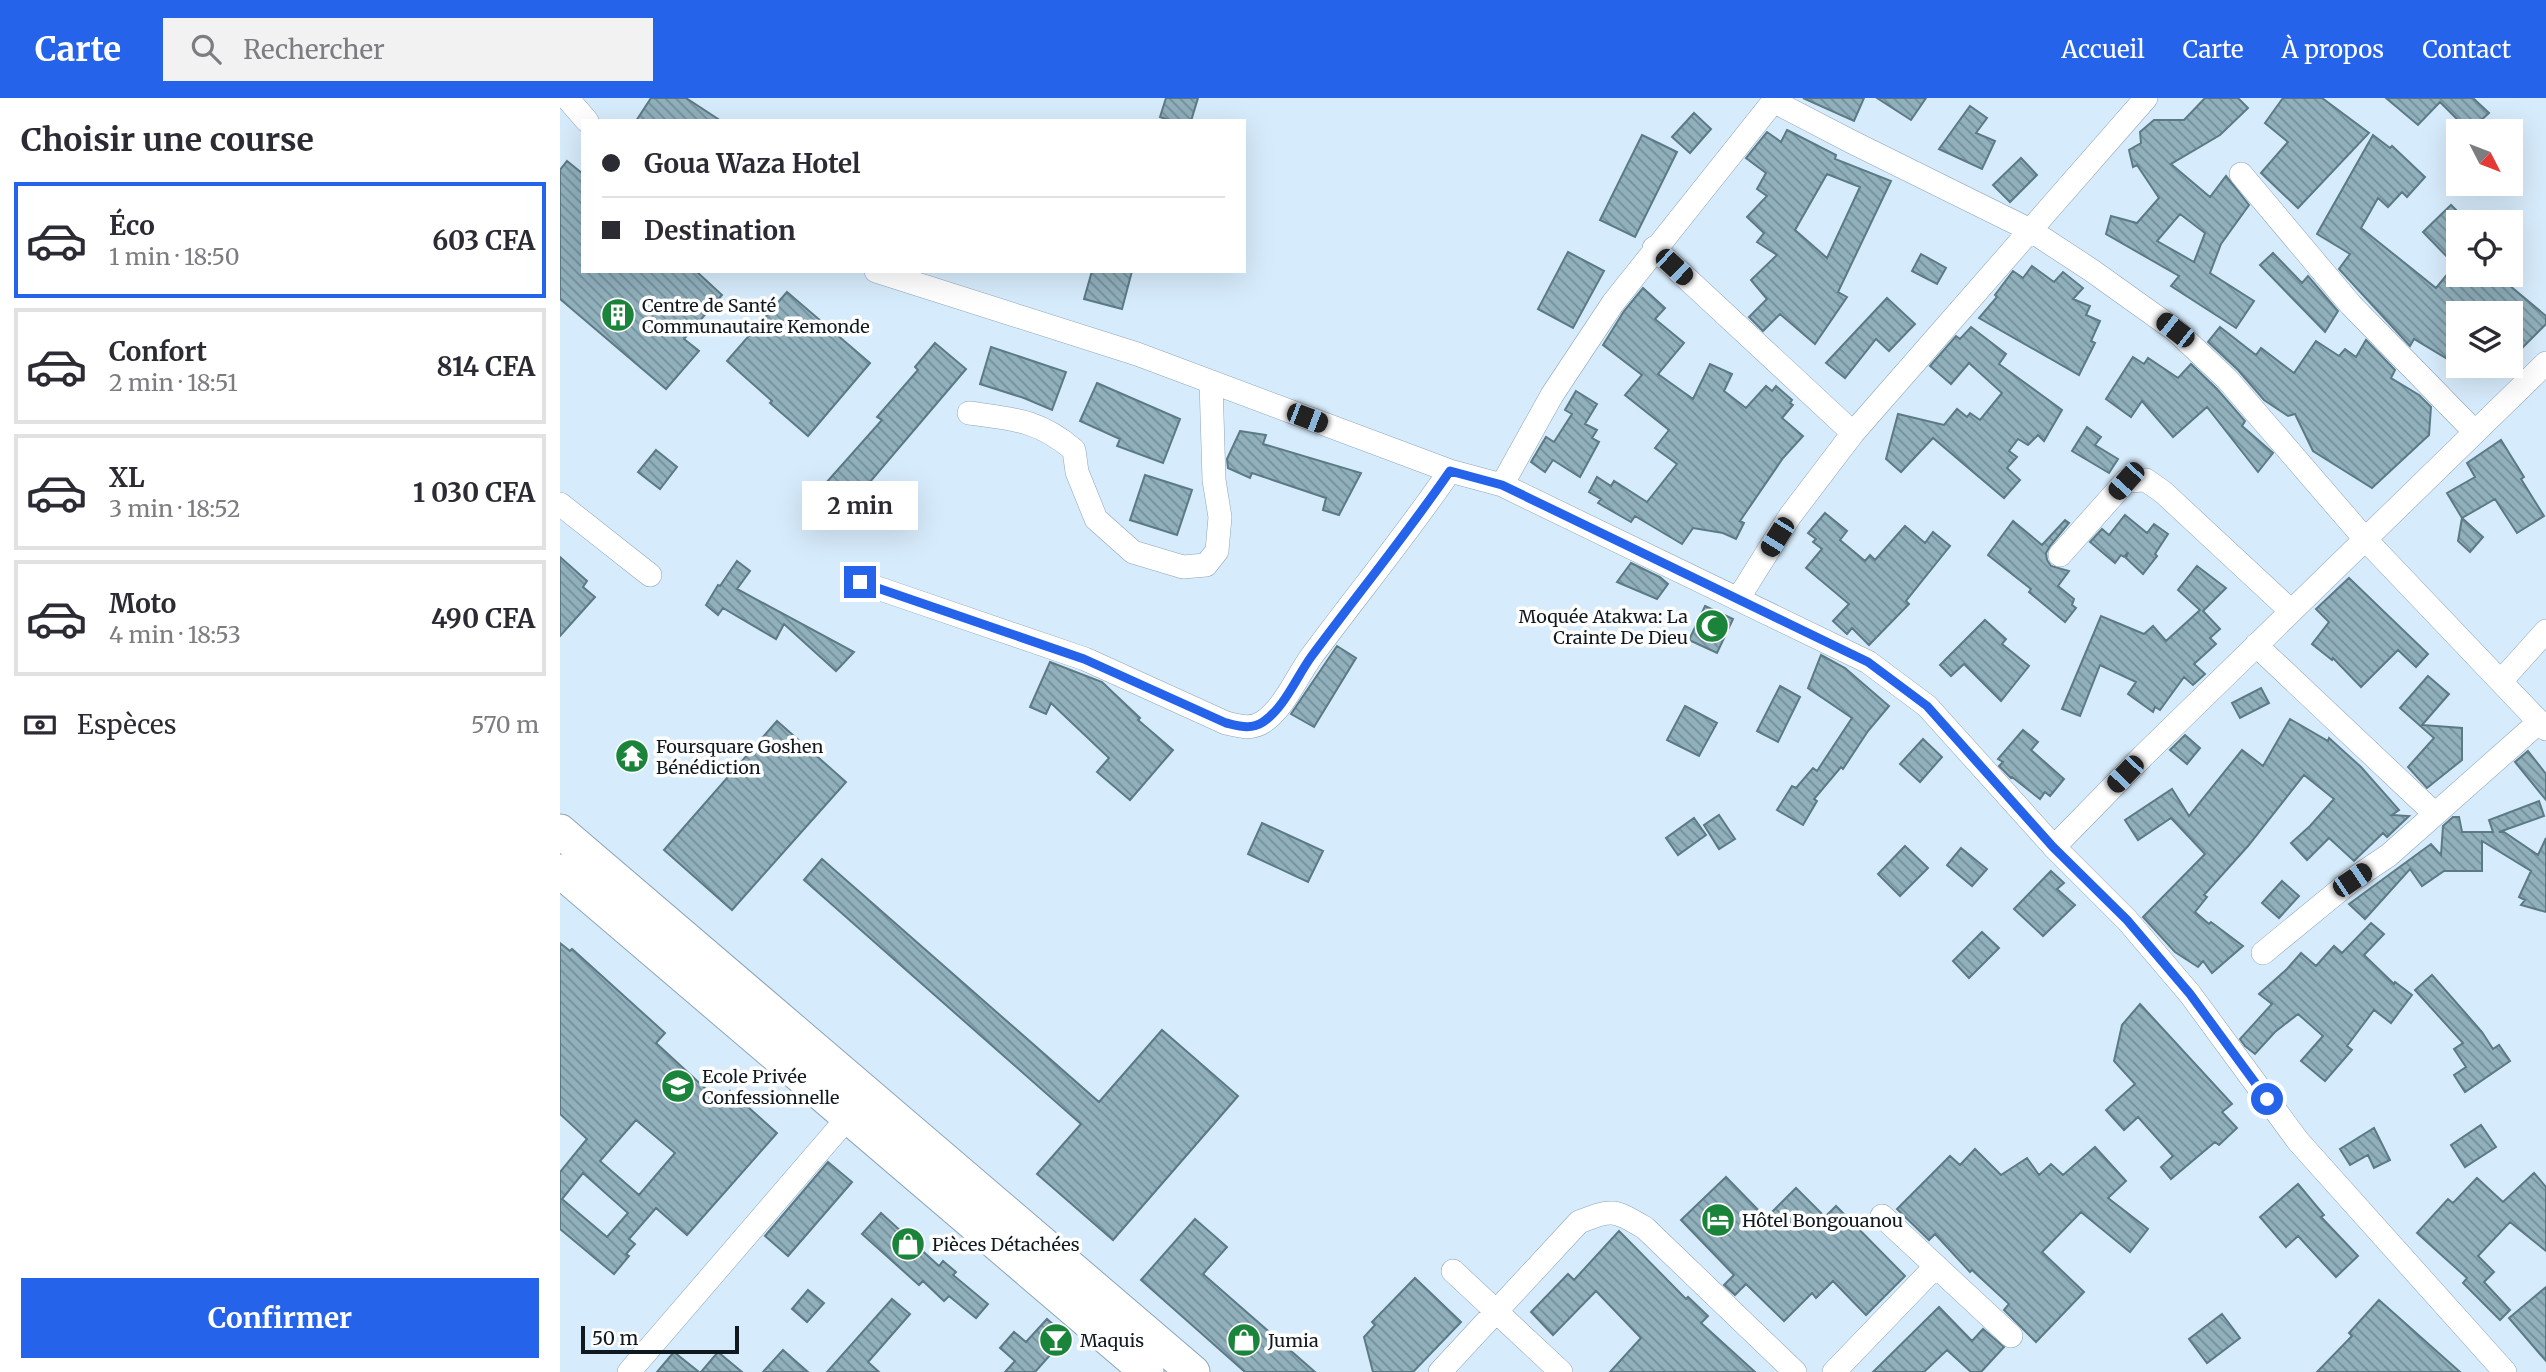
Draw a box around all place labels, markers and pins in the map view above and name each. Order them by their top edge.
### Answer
place label: Centre de Santé Communautaire Kemonde [642,294,870,338]
building icon: Centre de Santé Communautaire Kemonde [599,296,637,334]
place label: Moquée Atakwa: La Crainte De Dieu [1519,605,1688,649]
mosque icon: Moquée Atakwa: La Crainte De Dieu [1693,607,1731,645]
place label: Foursquare Goshen Bénédiction [656,735,823,779]
temple icon: Foursquare Goshen Bénédiction [613,737,651,775]
place label: Ecole Privée Confessionnelle [702,1065,840,1109]
school or university icon: Ecole Privée Confessionnelle [659,1067,697,1105]
hotel icon: Hôtel Bongouanou [1699,1201,1737,1239]
place label: Hôtel Bongouanou [1742,1209,1903,1232]
shop icon: Pièces Détachées [889,1225,927,1263]
place label: Pièces Détachées [932,1233,1080,1256]
bar icon: Maquis [1037,1321,1075,1359]
shop icon: Jumia [1225,1321,1263,1359]
place label: Maquis [1080,1329,1144,1352]
place label: Jumia [1267,1329,1319,1352]

